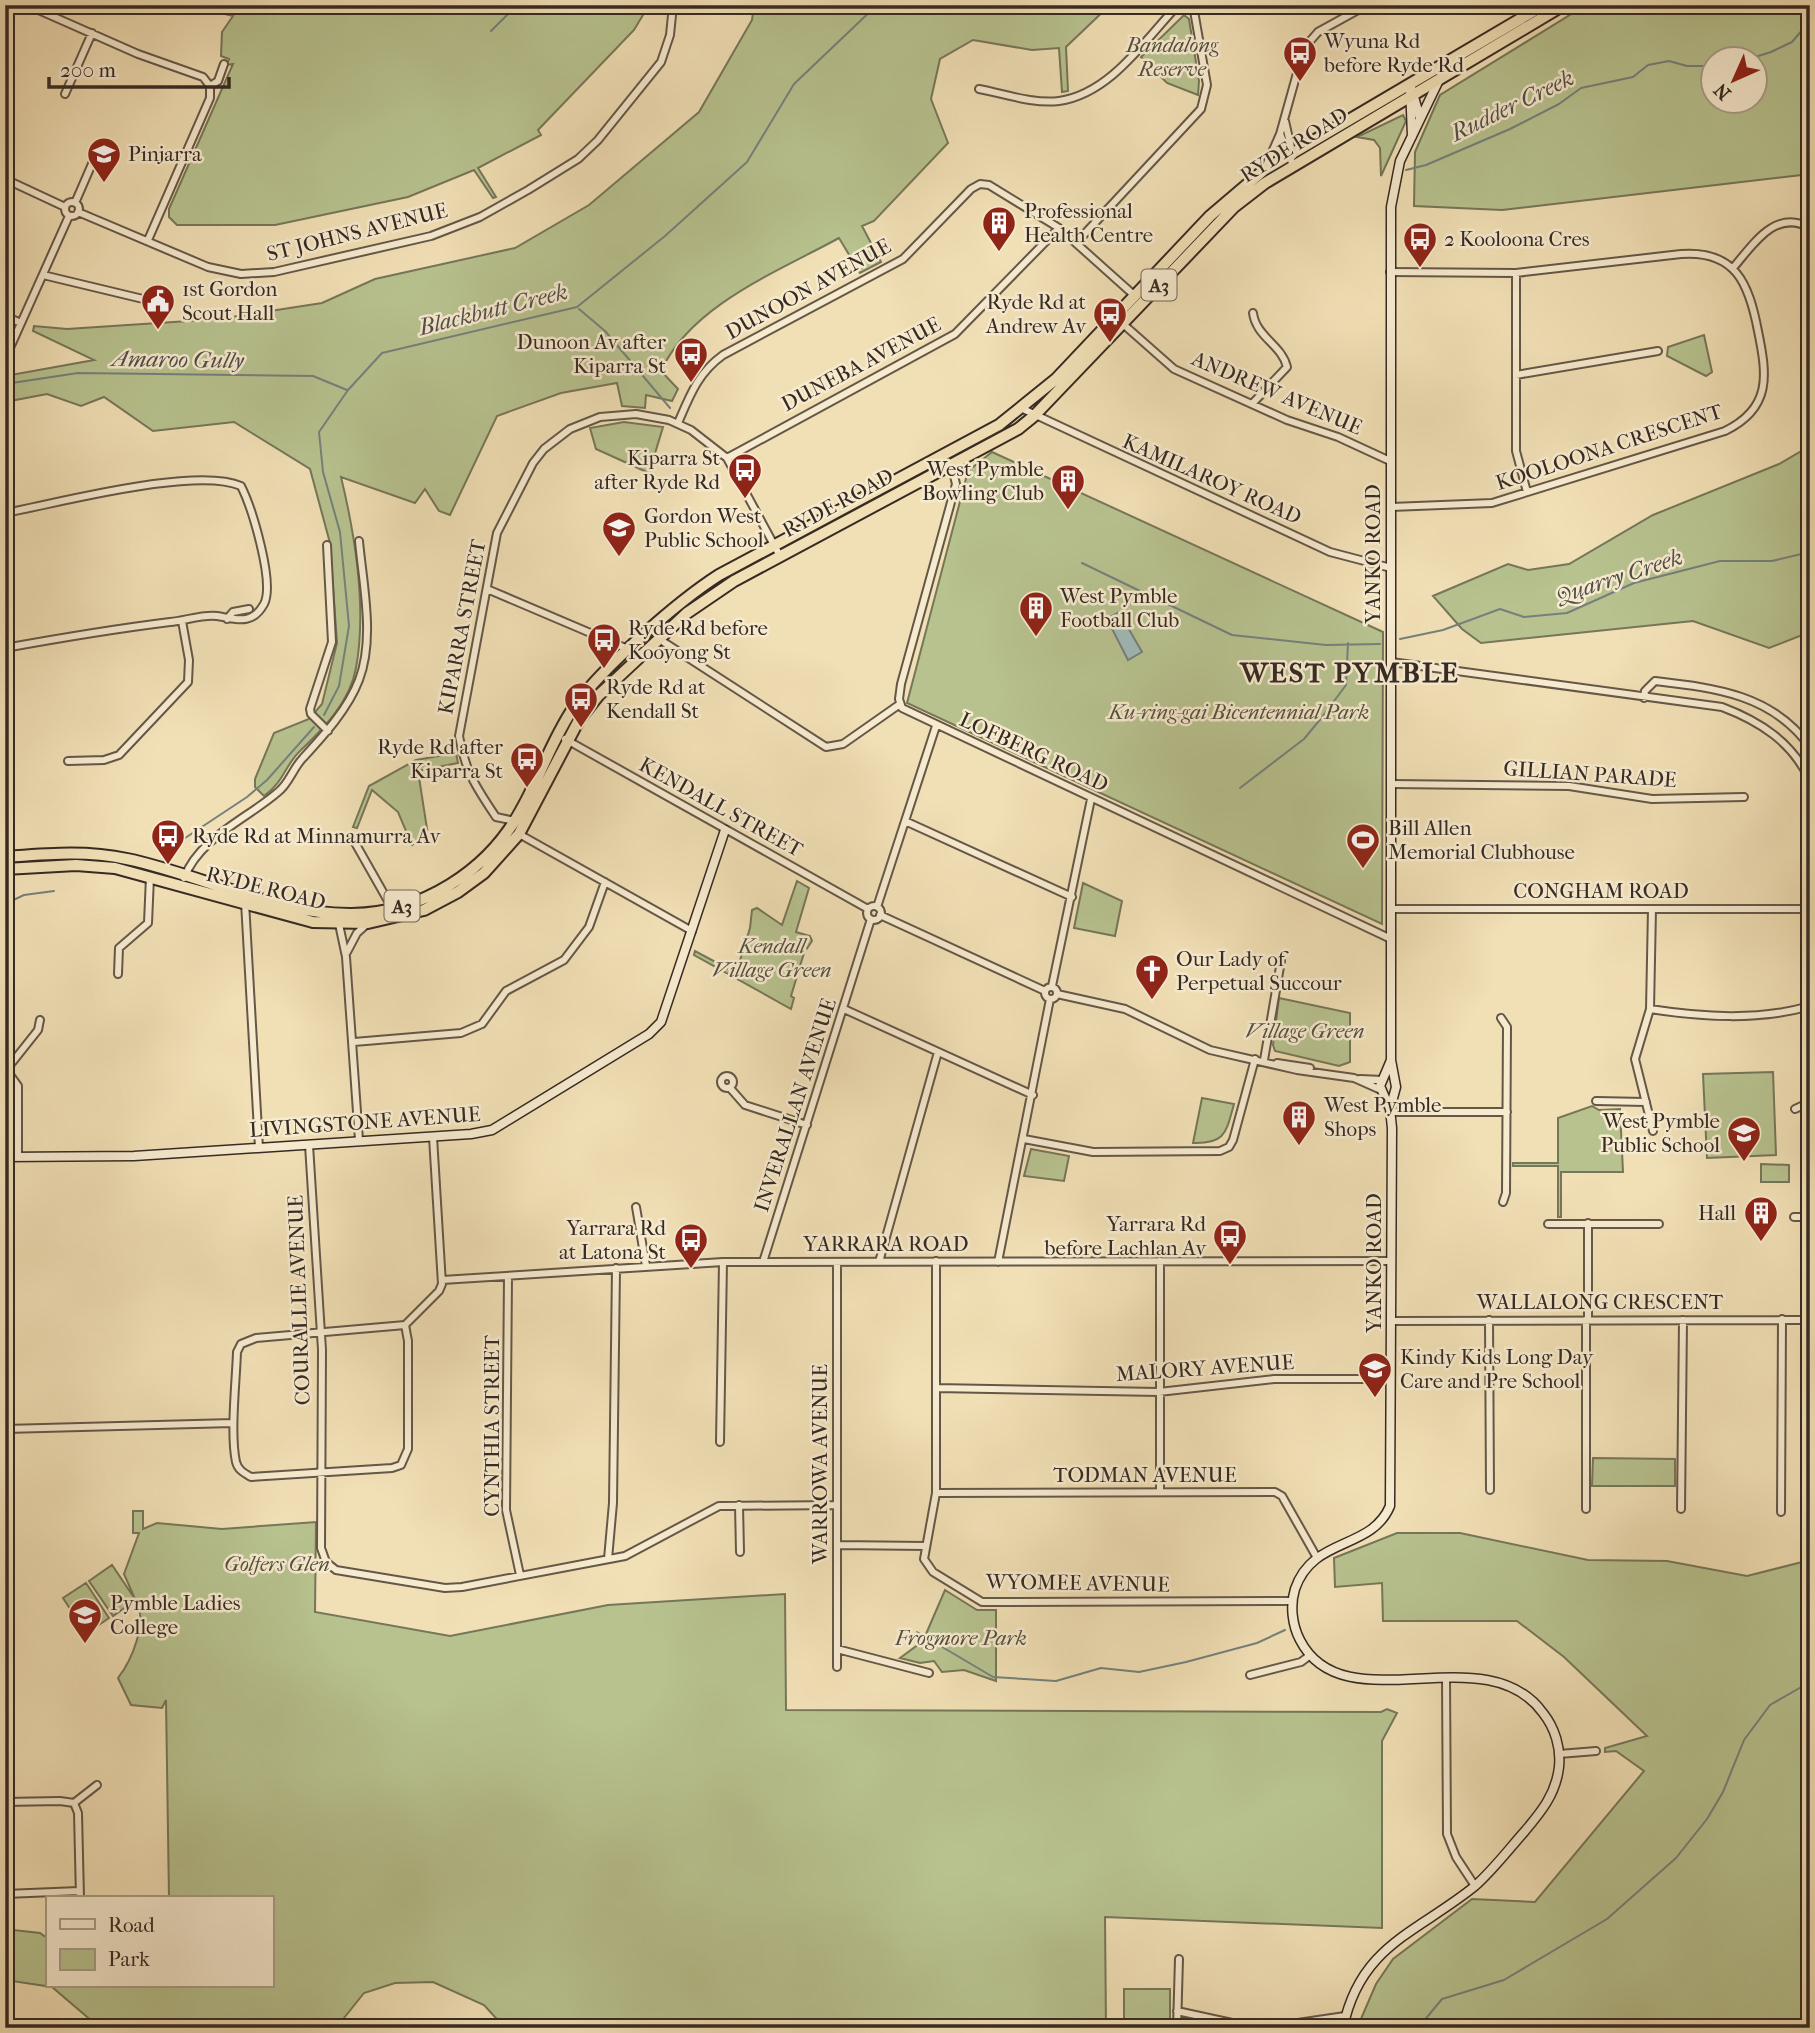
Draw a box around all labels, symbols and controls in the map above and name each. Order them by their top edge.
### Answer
place label: Wyuna Rd before Ryde Rd [1323,29,1464,77]
park label: Bandalong Reserve [1125,33,1219,81]
bus stop icon: Wyuna Rd before Ryde Rd [1281,34,1319,83]
scale bar [49,46,229,90]
north arrow [1700,46,1770,116]
text: 200 m [60,58,116,82]
water label: Rudder Creek [1444,64,1578,148]
text: N [1709,78,1736,104]
street label: RYDE ROAD [1236,102,1352,188]
school or university icon: Pinjarra [85,135,123,184]
place label: Pinjarra [128,142,202,166]
street label: ST JOHNS AVENUE [264,198,450,266]
place label: Professional Health Centre [1024,199,1153,247]
building icon: Professional Health Centre [980,204,1018,253]
bus stop icon: 2 Kooloona Cres [1401,220,1439,269]
place label: 2 Kooloona Cres [1444,227,1590,251]
street label: DUNOON AVENUE [721,234,895,344]
road number: A3 [1142,270,1176,300]
place label: 1st Gordon Scout Hall [182,277,277,325]
water label: Blackbutt Creek [414,278,570,341]
public building icon: 1st Gordon Scout Hall [139,282,177,331]
place label: Ryde Rd at Andrew Av [985,290,1086,338]
bus stop icon: Ryde Rd at Andrew Av [1091,295,1129,344]
street label: DUNEBA AVENUE [777,312,945,416]
place label: Dunoon Av after Kiparra St [516,330,666,378]
bus stop icon: Dunoon Av after Kiparra St [672,335,710,384]
water label: Amaroo Gully [109,345,245,374]
street label: ANDREW AVENUE [1187,346,1366,440]
street label: KOOLOONA CRESCENT [1493,399,1726,495]
street label: KAMILAROY ROAD [1119,429,1305,529]
place label: Kiparra St after Ryde Rd [594,446,721,494]
bus stop icon: Kiparra St after Ryde Rd [726,451,764,500]
place label: West Pymble Bowling Club [922,457,1044,505]
building icon: West Pymble Bowling Club [1049,462,1087,511]
street label: RYDE ROAD [778,464,898,542]
street label: YANKO ROAD [1361,484,1385,625]
place label: Gordon West Public School [644,504,764,552]
school or university icon: Gordon West Public School [600,509,638,558]
street label: KIPARRA STREET [433,537,491,716]
water label: Quarry Creek [1551,543,1686,610]
place label: West Pymble Football Club [1059,584,1179,632]
building icon: West Pymble Football Club [1017,589,1055,638]
place label: Ryde Rd before Kooyong St [628,616,768,664]
bus stop icon: Ryde Rd before Kooyong St [585,621,623,670]
district label: WEST PYMBLE [1239,656,1460,689]
place label: Ryde Rd at Kendall St [606,675,706,723]
bus stop icon: Ryde Rd at Kendall St [562,680,600,729]
park label: Ku-ring-gai Bicentennial Park [1107,700,1369,724]
street label: LOFBERG ROAD [956,707,1112,797]
place label: Ryde Rd after Kiparra St [377,735,503,783]
bus stop icon: Ryde Rd after Kiparra St [508,740,546,789]
street label: KENDALL STREET [635,752,808,862]
street label: GILLIAN PARADE [1503,756,1678,792]
place label: Bill Allen Memorial Clubhouse [1388,816,1575,864]
bus stop icon: Ryde Rd at Minnamurra Av [149,817,187,866]
sports icon: Bill Allen Memorial Clubhouse [1344,821,1382,870]
place label: Ryde Rd at Minnamurra Av [192,824,441,848]
street label: RYDE ROAD [204,862,328,914]
street label: CONGHAM ROAD [1513,879,1689,903]
road number: A3 [384,890,420,922]
park label: Kendall Village Green [713,934,832,982]
place label: Our Lady of Perpetual Succour [1176,947,1342,995]
church icon: Our Lady of Perpetual Succour [1133,952,1171,1001]
street label: INVERALLAN AVENUE [749,995,841,1215]
park label: Village Green [1246,1019,1365,1043]
place label: West Pymble Shops [1323,1093,1441,1141]
building icon: West Pymble Shops [1280,1098,1318,1147]
street label: LIVINGSTONE AVENUE [249,1102,482,1142]
place label: West Pymble Public School [1600,1109,1720,1157]
school or university icon: West Pymble Public School [1725,1114,1763,1163]
street label: YANKO ROAD [1362,1193,1386,1334]
street label: COURALLIE AVENUE [283,1194,315,1406]
building icon: Hall [1742,1194,1780,1243]
place label: Hall [1698,1201,1736,1225]
place label: Yarrara Rd before Lachlan Av [1044,1212,1207,1260]
place label: Yarrara Rd at Latona St [559,1216,667,1264]
bus stop icon: Yarrara Rd before Lachlan Av [1211,1217,1249,1266]
bus stop icon: Yarrara Rd at Latona St [672,1221,710,1270]
street label: YARRARA ROAD [802,1232,969,1256]
street label: WALLALONG CRESCENT [1476,1290,1724,1314]
street label: CYNTHIA STREET [480,1334,504,1517]
place label: Kindy Kids Long Day Care and Pre School [1400,1345,1594,1393]
street label: MALORY AVENUE [1115,1350,1295,1386]
school or university icon: Kindy Kids Long Day Care and Pre School [1356,1350,1394,1399]
street label: WARROWA AVENUE [808,1364,832,1565]
street label: TODMAN AVENUE [1053,1463,1237,1487]
park label: Golfers Glen [224,1552,330,1576]
street label: WYOMEE AVENUE [985,1569,1170,1597]
place label: Pymble Ladies College [110,1591,241,1639]
school or university icon: Pymble Ladies College [66,1596,104,1645]
park label: Frogmore Park [894,1626,1027,1650]
legend [46,1896,273,1988]
text: Road [108,1913,155,1937]
text: Park [108,1947,150,1971]

